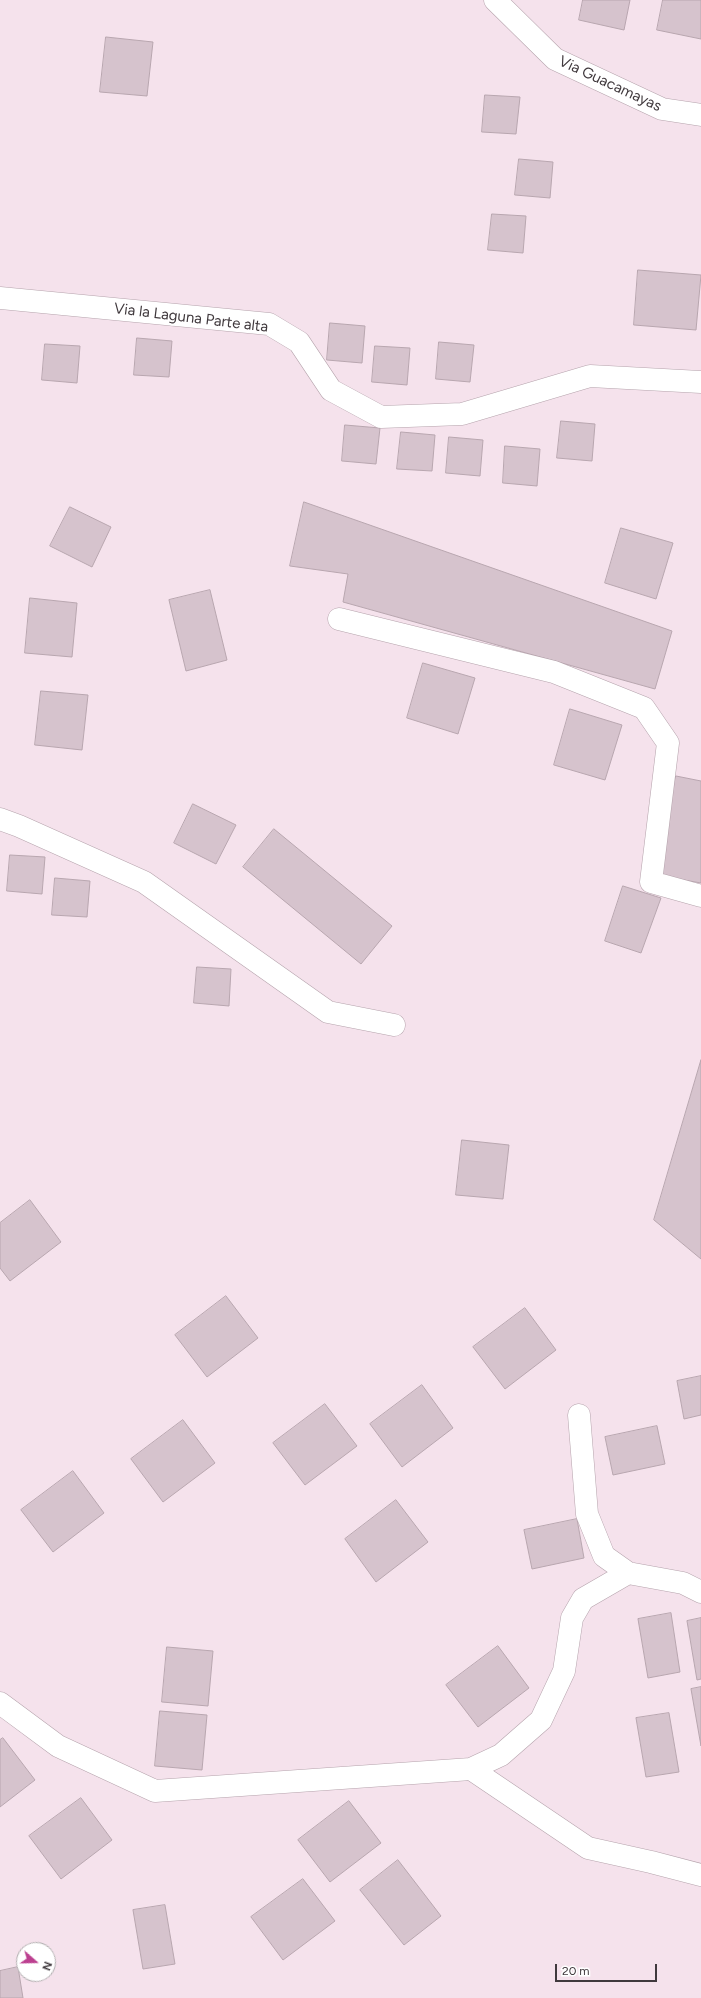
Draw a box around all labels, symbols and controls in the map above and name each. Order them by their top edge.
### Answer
street label: Via Guacamayas [556,52,664,116]
street label: Via la Laguna Parte alta [113,300,269,336]
north arrow [16,1942,56,1982]
scale bar [557,1956,659,1982]
text: N [39,1960,54,1972]
text: 20 m [562,1964,590,1978]

